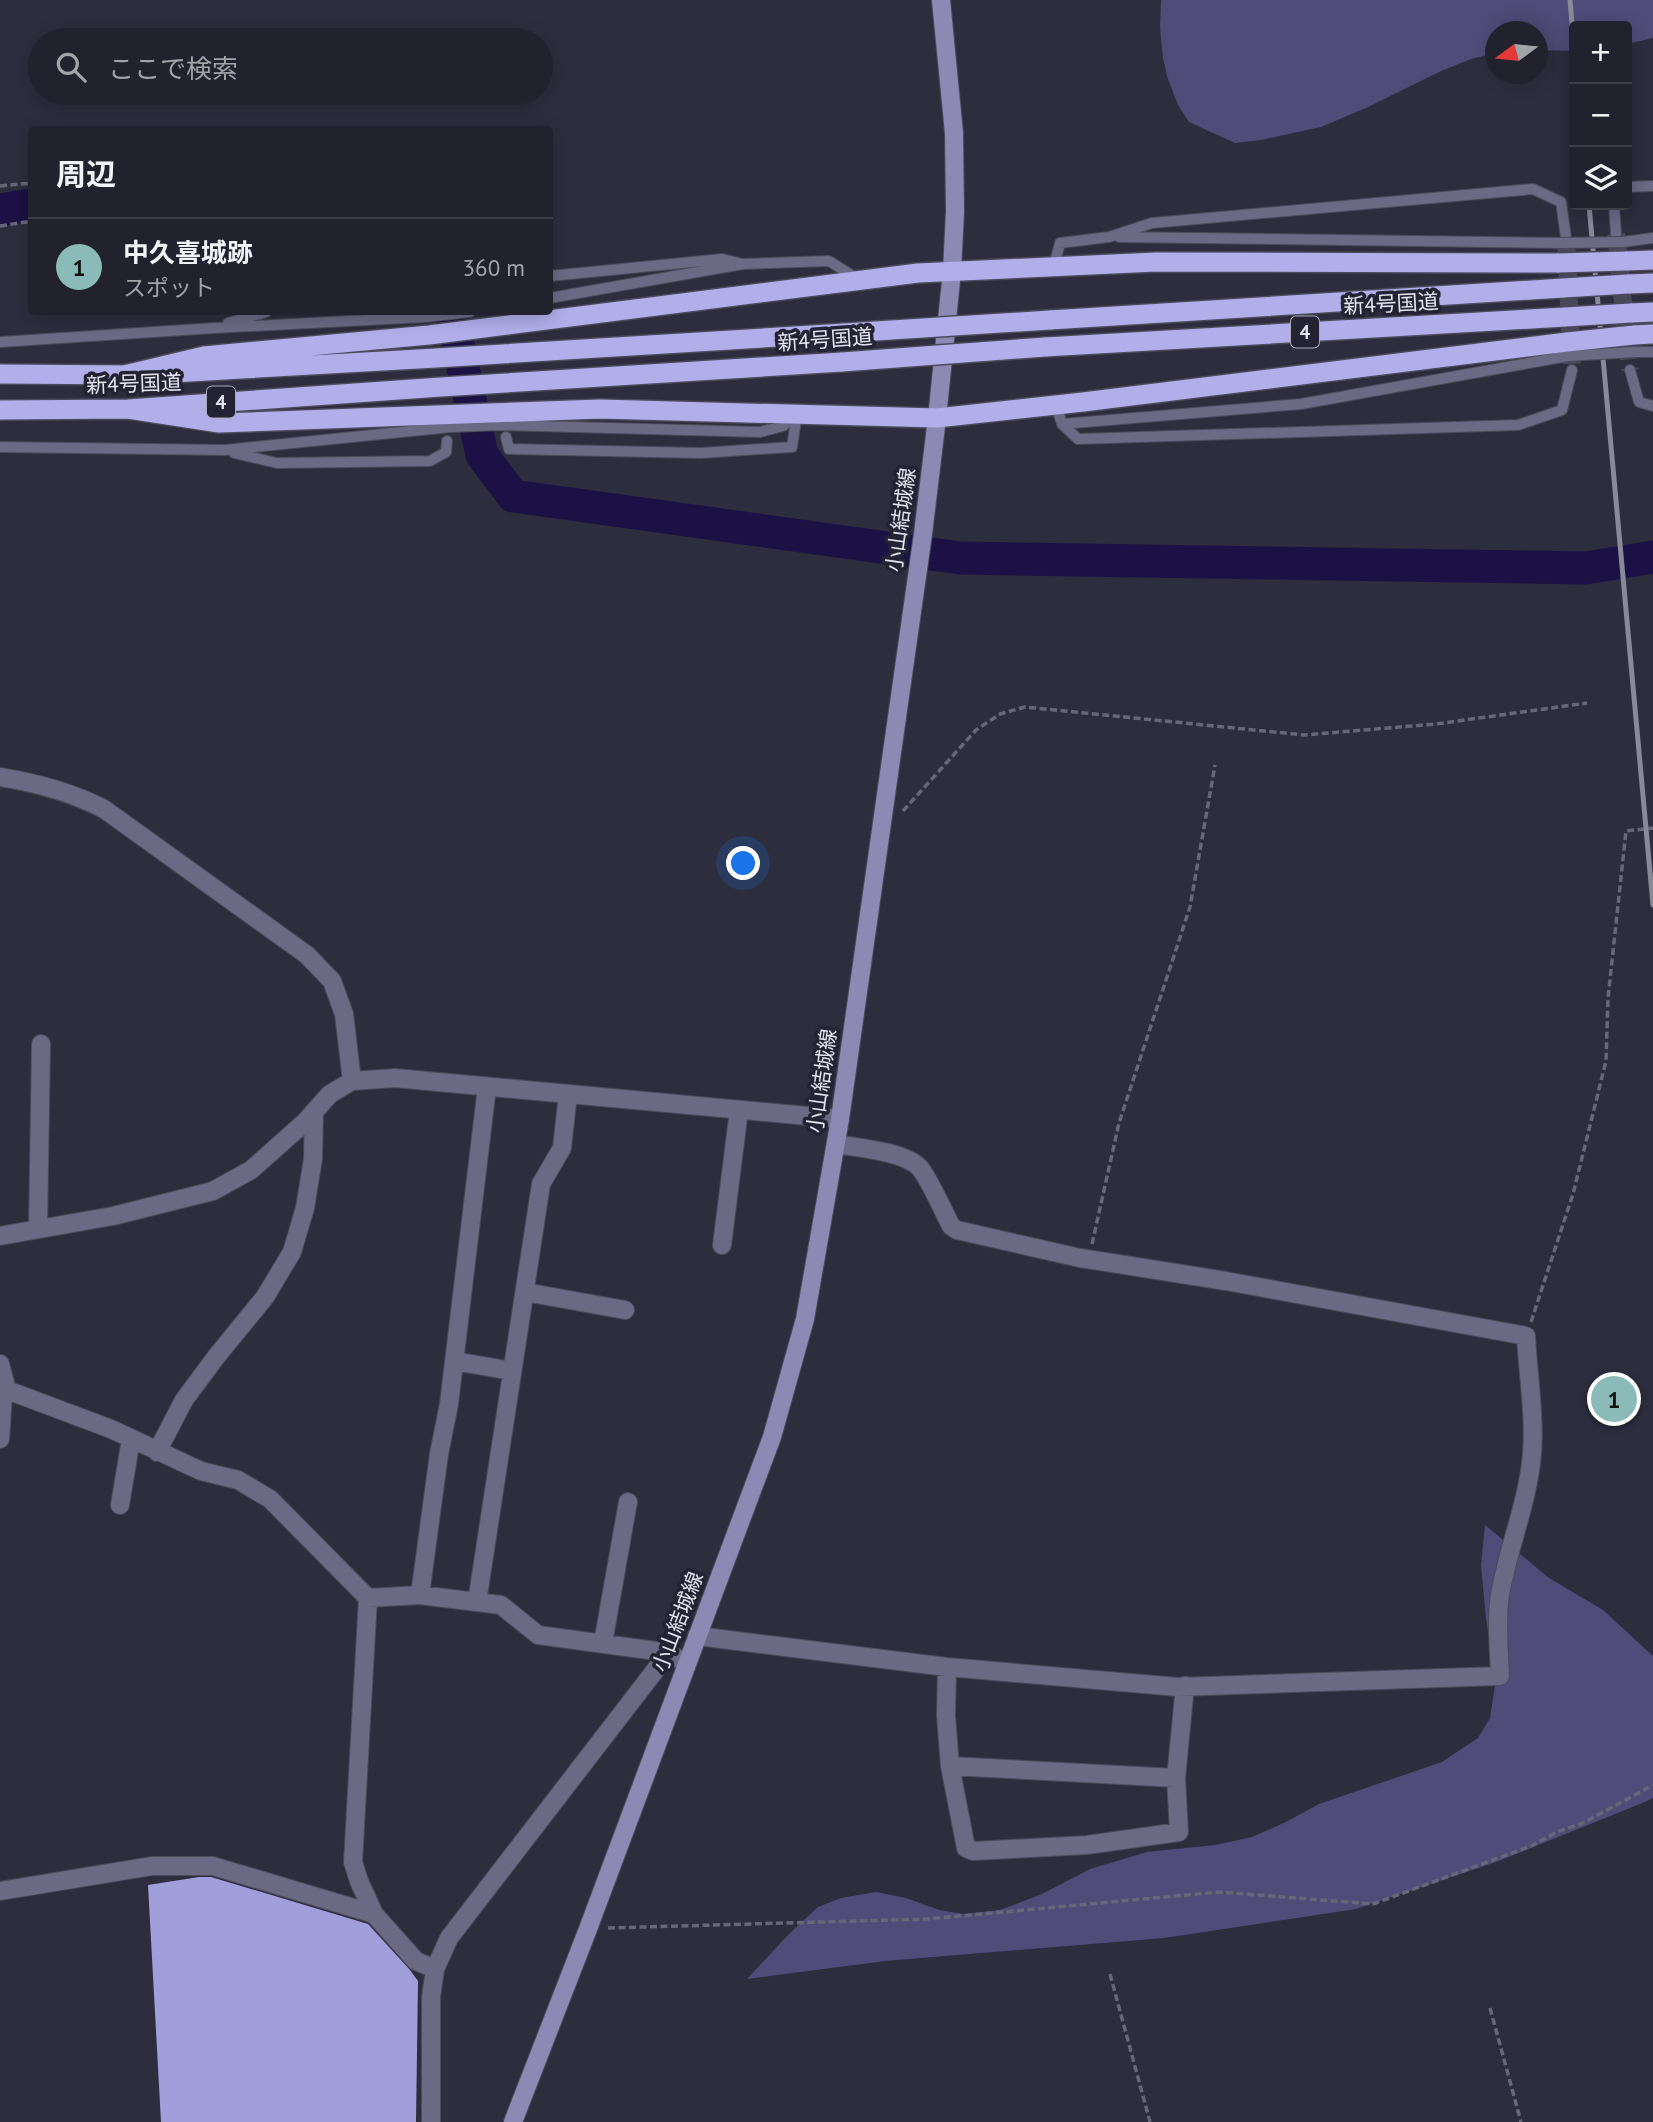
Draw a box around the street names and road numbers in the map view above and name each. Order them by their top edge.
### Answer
street label: 新4号国道 [1343,288,1439,319]
road number: 4 [1291,316,1319,348]
street label: 新4号国道 [776,323,874,356]
street label: 新4号国道 [86,368,182,399]
road number: 4 [207,386,235,418]
street label: 小山結城線 [880,466,921,574]
street label: 小山結城線 [801,1027,842,1135]
street label: 小山結城線 [646,1568,709,1676]

